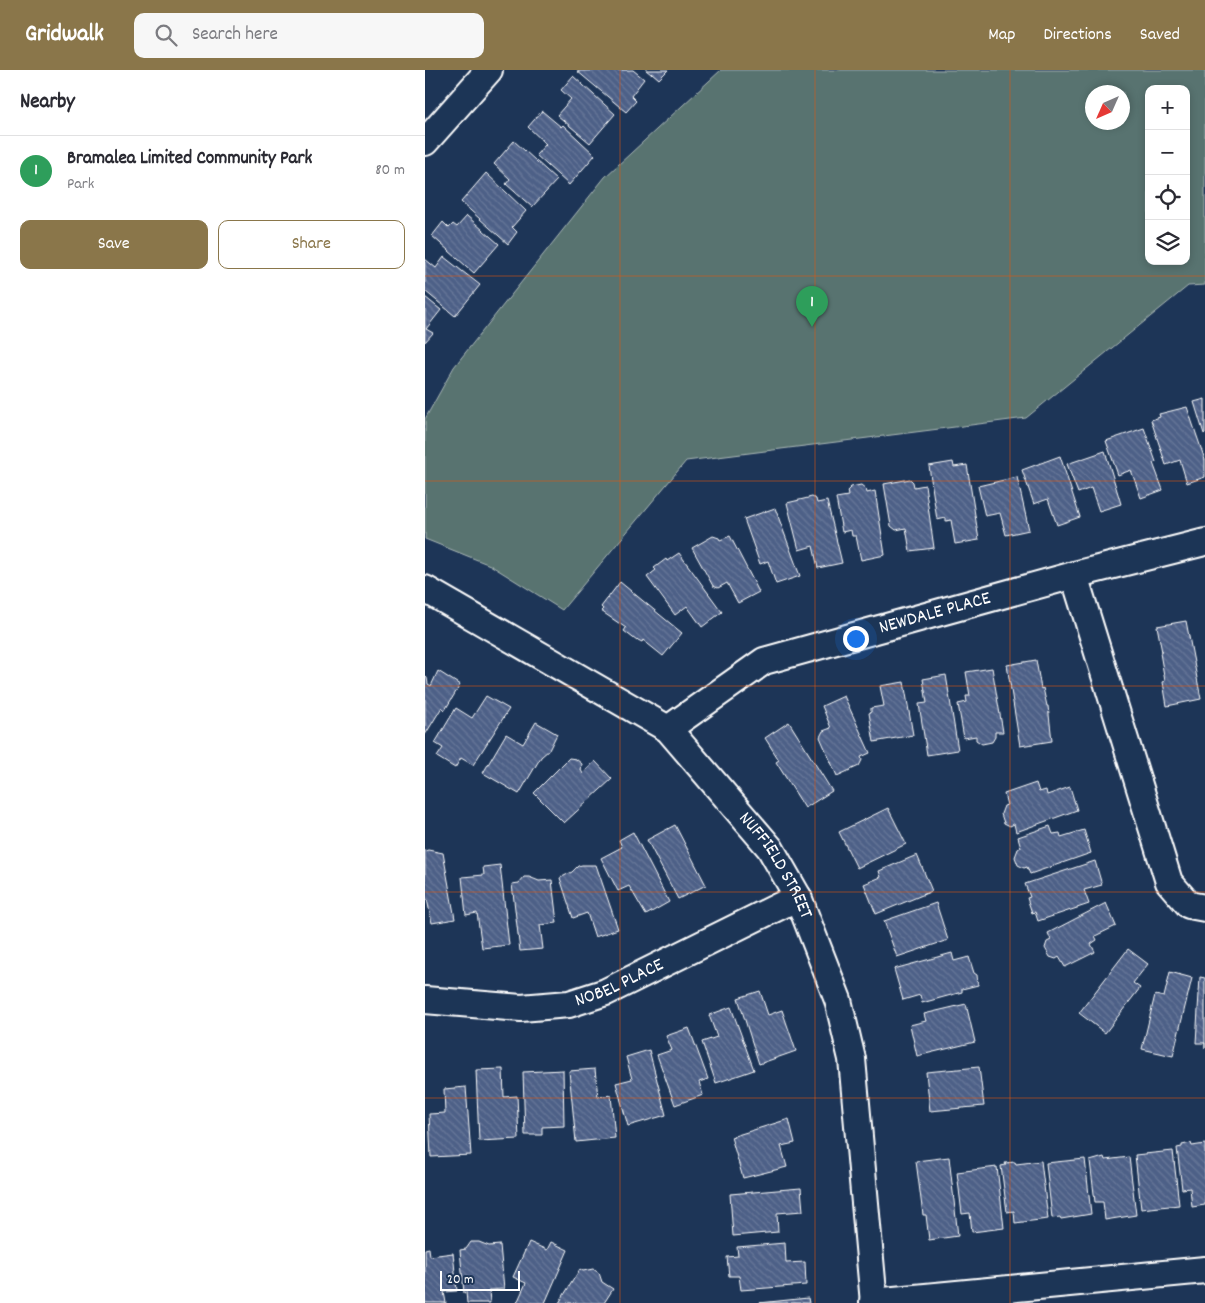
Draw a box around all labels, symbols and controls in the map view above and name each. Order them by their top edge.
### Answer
search box [134,13,484,58]
text: Gridwalk [25,18,104,52]
icon: search [152,21,180,49]
text: Search here [192,22,278,49]
text: Map [988,23,1015,48]
text: Directions [1043,23,1112,48]
text: Saved [1140,23,1180,48]
north arrow [1085,85,1130,130]
map controls [1145,85,1190,265]
button: + [1145,85,1190,130]
text: Nearby [20,88,75,118]
button: − [1145,130,1190,175]
text: Bramalea Limited Community Park [67,146,312,173]
text: 1 [34,159,38,182]
text: 80 m [375,159,405,182]
text: Park [67,173,94,196]
button: locate [1145,175,1190,220]
button: Save [20,220,208,269]
button: Share [218,220,405,269]
button: layers [1145,220,1190,265]
pin: 1 [796,286,828,327]
street label: NEWDALE PLACE [876,585,994,642]
your location [843,626,869,652]
street label: NUFFIELD STREET [732,806,819,923]
street label: NOBEL PLACE [572,952,669,1015]
scale bar [440,1268,520,1291]
text: 20 m [447,1270,474,1290]

